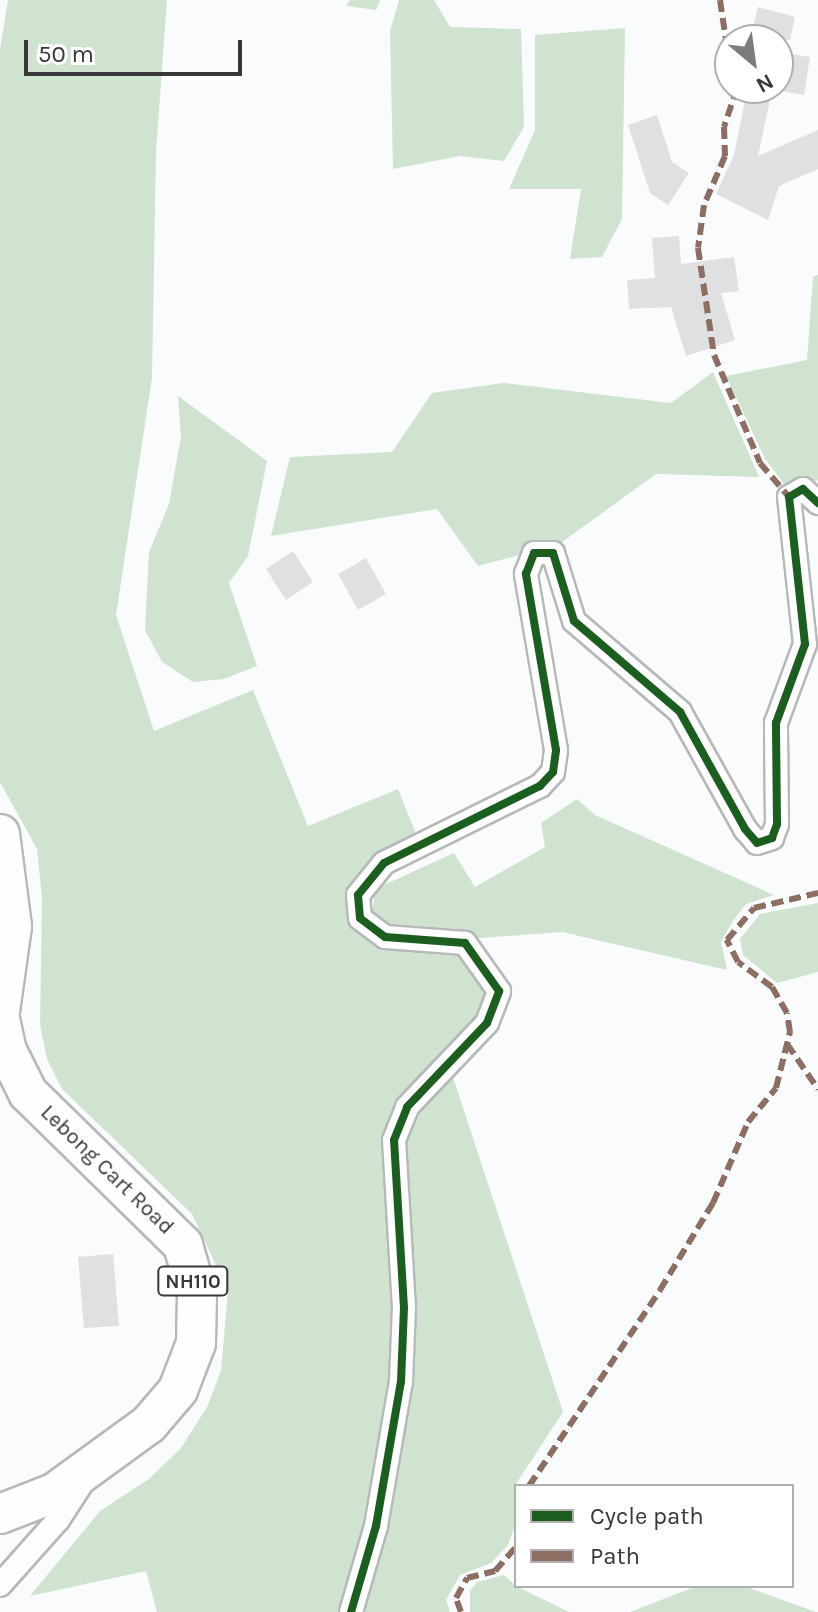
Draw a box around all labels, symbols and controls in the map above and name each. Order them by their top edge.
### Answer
scale bar [28,24,246,74]
north arrow [714,24,794,104]
text: 50 m [38,40,94,68]
text: N [751,68,778,98]
street label: Lebong Cart Road [35,1100,179,1240]
road number: NH110 [157,1265,229,1297]
legend [514,1484,794,1588]
text: Cycle path [590,1502,704,1530]
text: Path [590,1542,640,1570]

